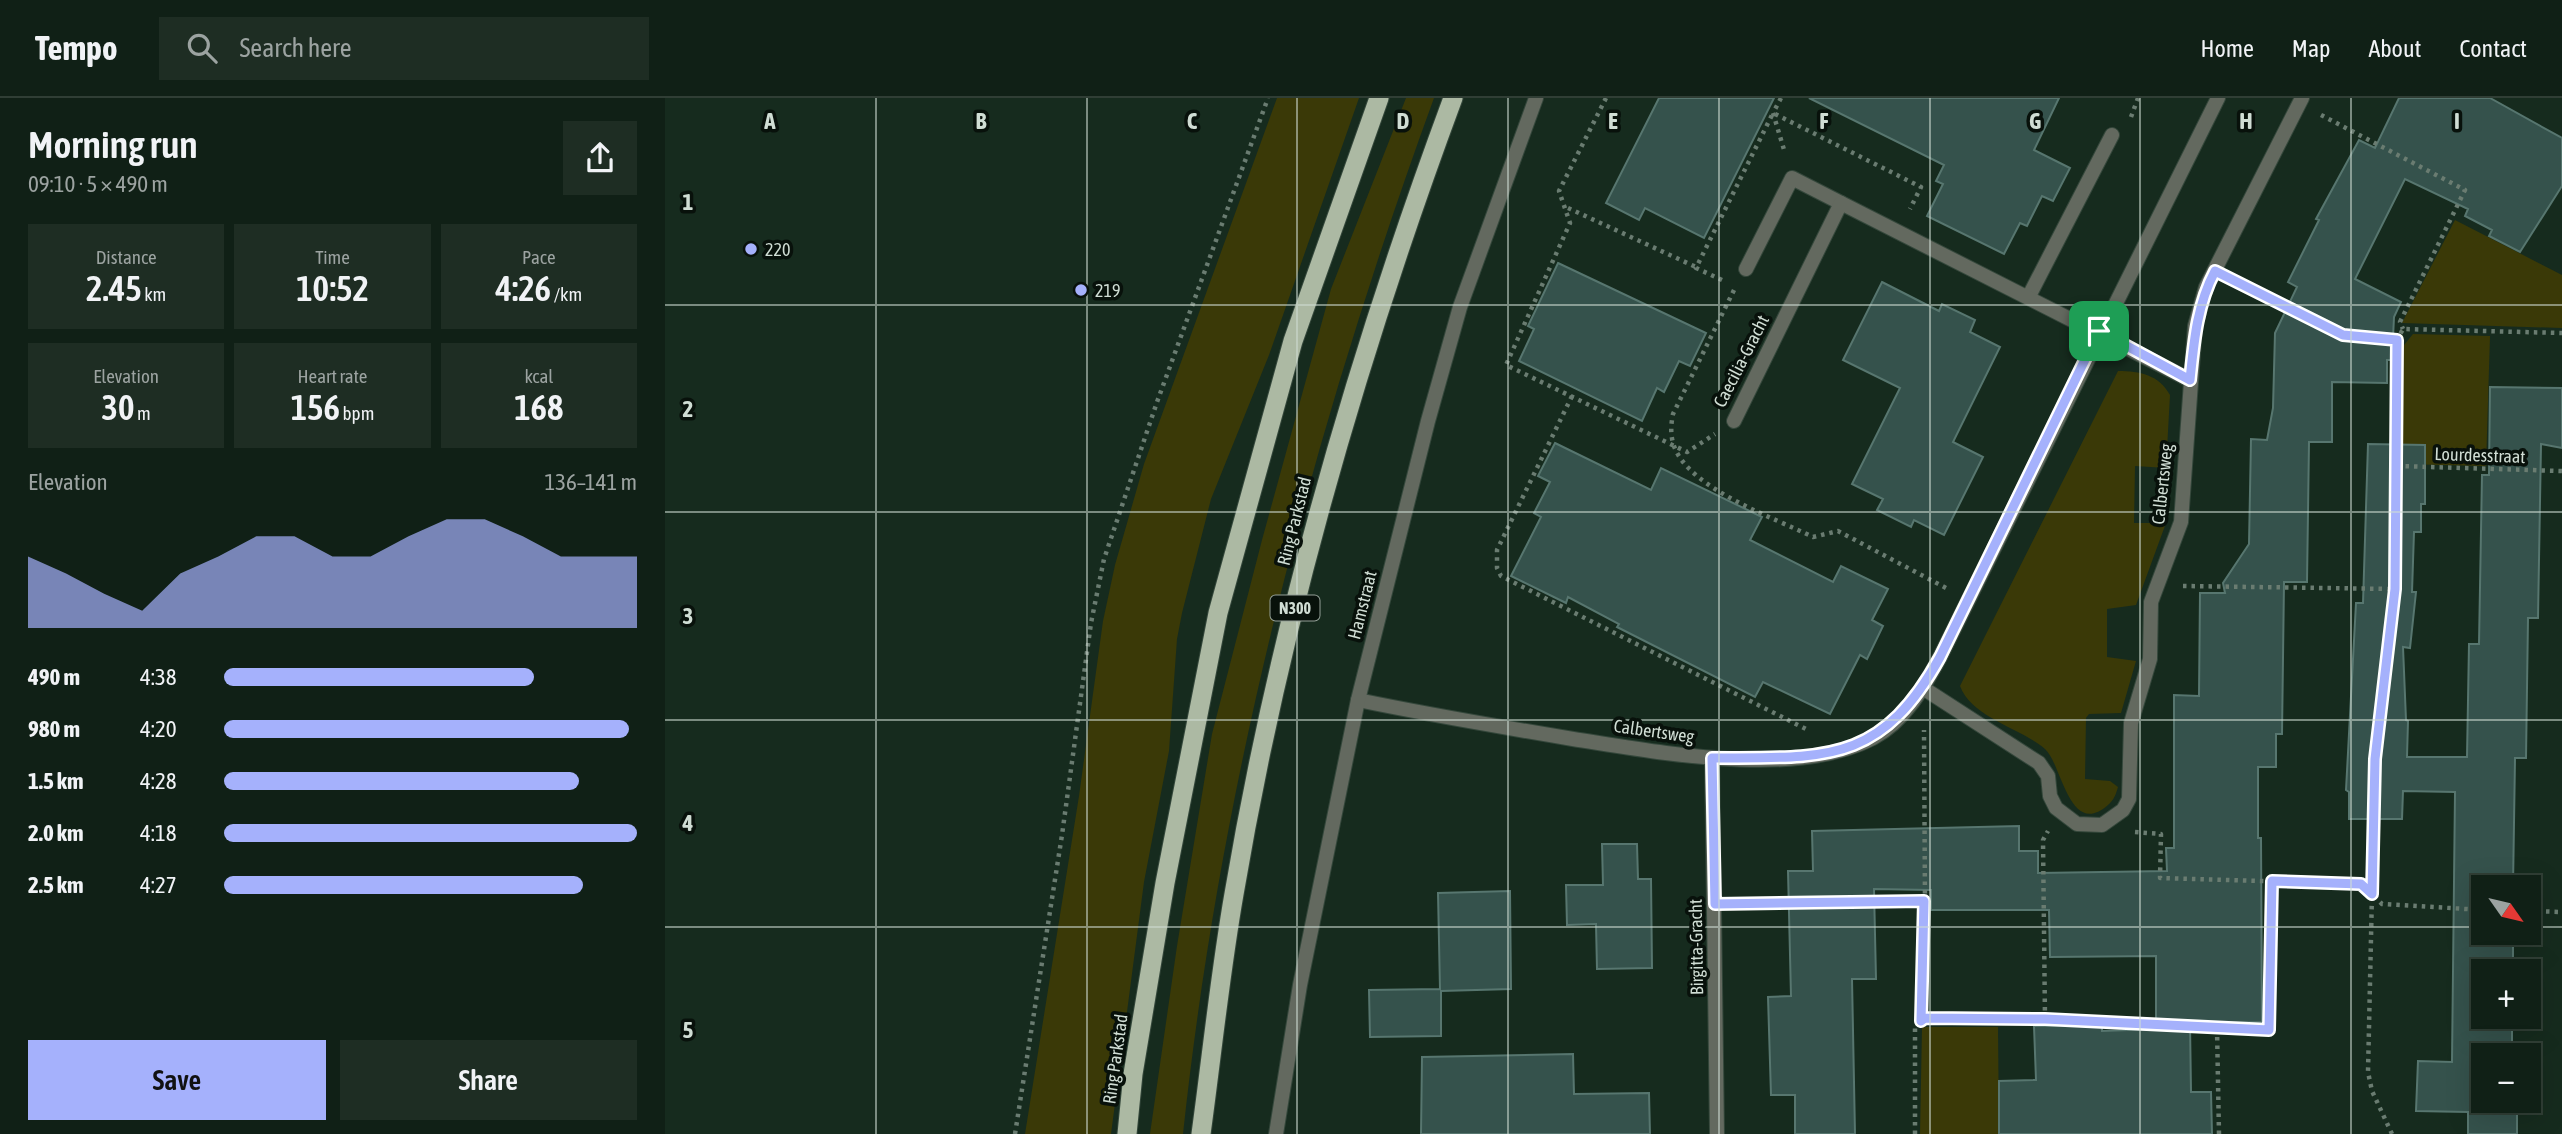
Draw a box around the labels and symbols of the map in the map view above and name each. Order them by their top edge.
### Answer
text: A [763,108,776,134]
text: B [976,108,987,134]
text: C [1187,108,1198,134]
text: D [1397,108,1410,134]
text: E [1608,108,1618,134]
text: F [1819,108,1829,134]
text: G [2029,108,2041,134]
text: H [2239,108,2253,134]
text: I [2454,108,2460,134]
text: 1 [683,189,694,215]
place label: 220 [765,239,790,260]
marker: 220 [743,241,759,257]
place label: 219 [1095,280,1120,301]
marker: 219 [1073,282,1089,298]
pin [2069,301,2129,361]
street label: Caecilia-Gracht [1709,311,1773,411]
text: 2 [683,396,693,422]
street label: Calbertsweg [2147,442,2177,525]
street label: Lourdesstraat [2434,443,2526,467]
street label: Ring Parkstad [1273,475,1315,567]
street label: Hamstraat [1343,568,1381,642]
road number: N300 [1271,596,1319,621]
text: 3 [683,603,693,629]
street label: Calbertsweg [1612,715,1696,747]
text: 4 [682,810,694,836]
north arrow [2471,875,2541,945]
street label: Birgitta-Gracht [1685,899,1707,995]
street label: Ring Parkstad [1098,1013,1132,1105]
text: 5 [683,1017,694,1043]

